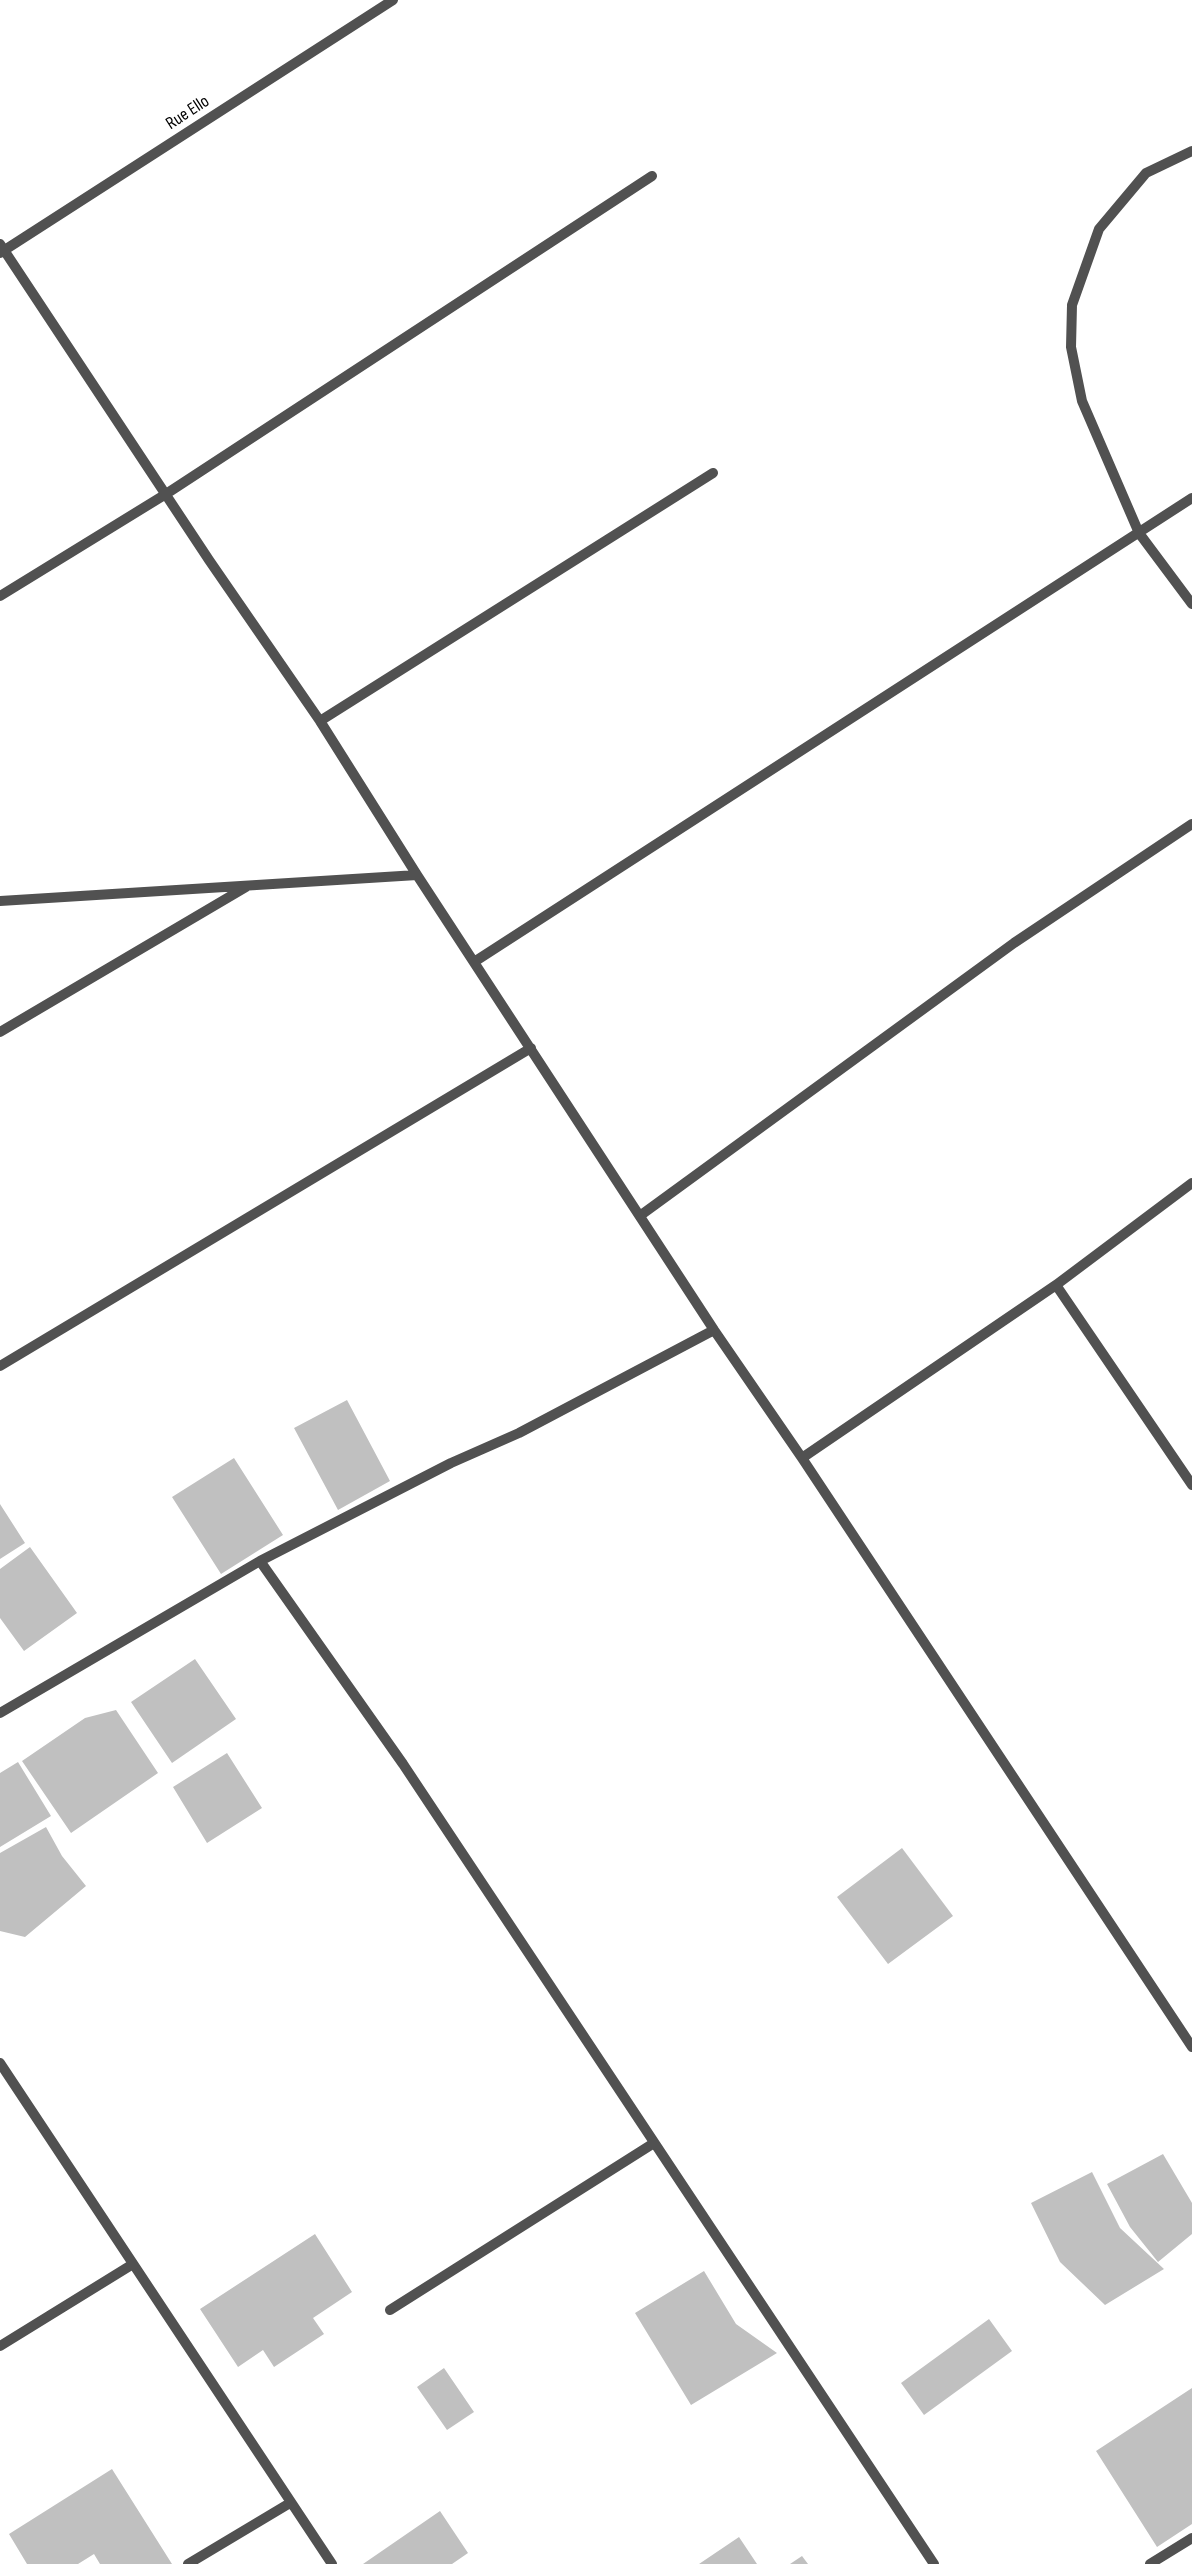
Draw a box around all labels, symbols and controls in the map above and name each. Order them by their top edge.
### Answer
street label: Rue Ello [162,91,214,135]

